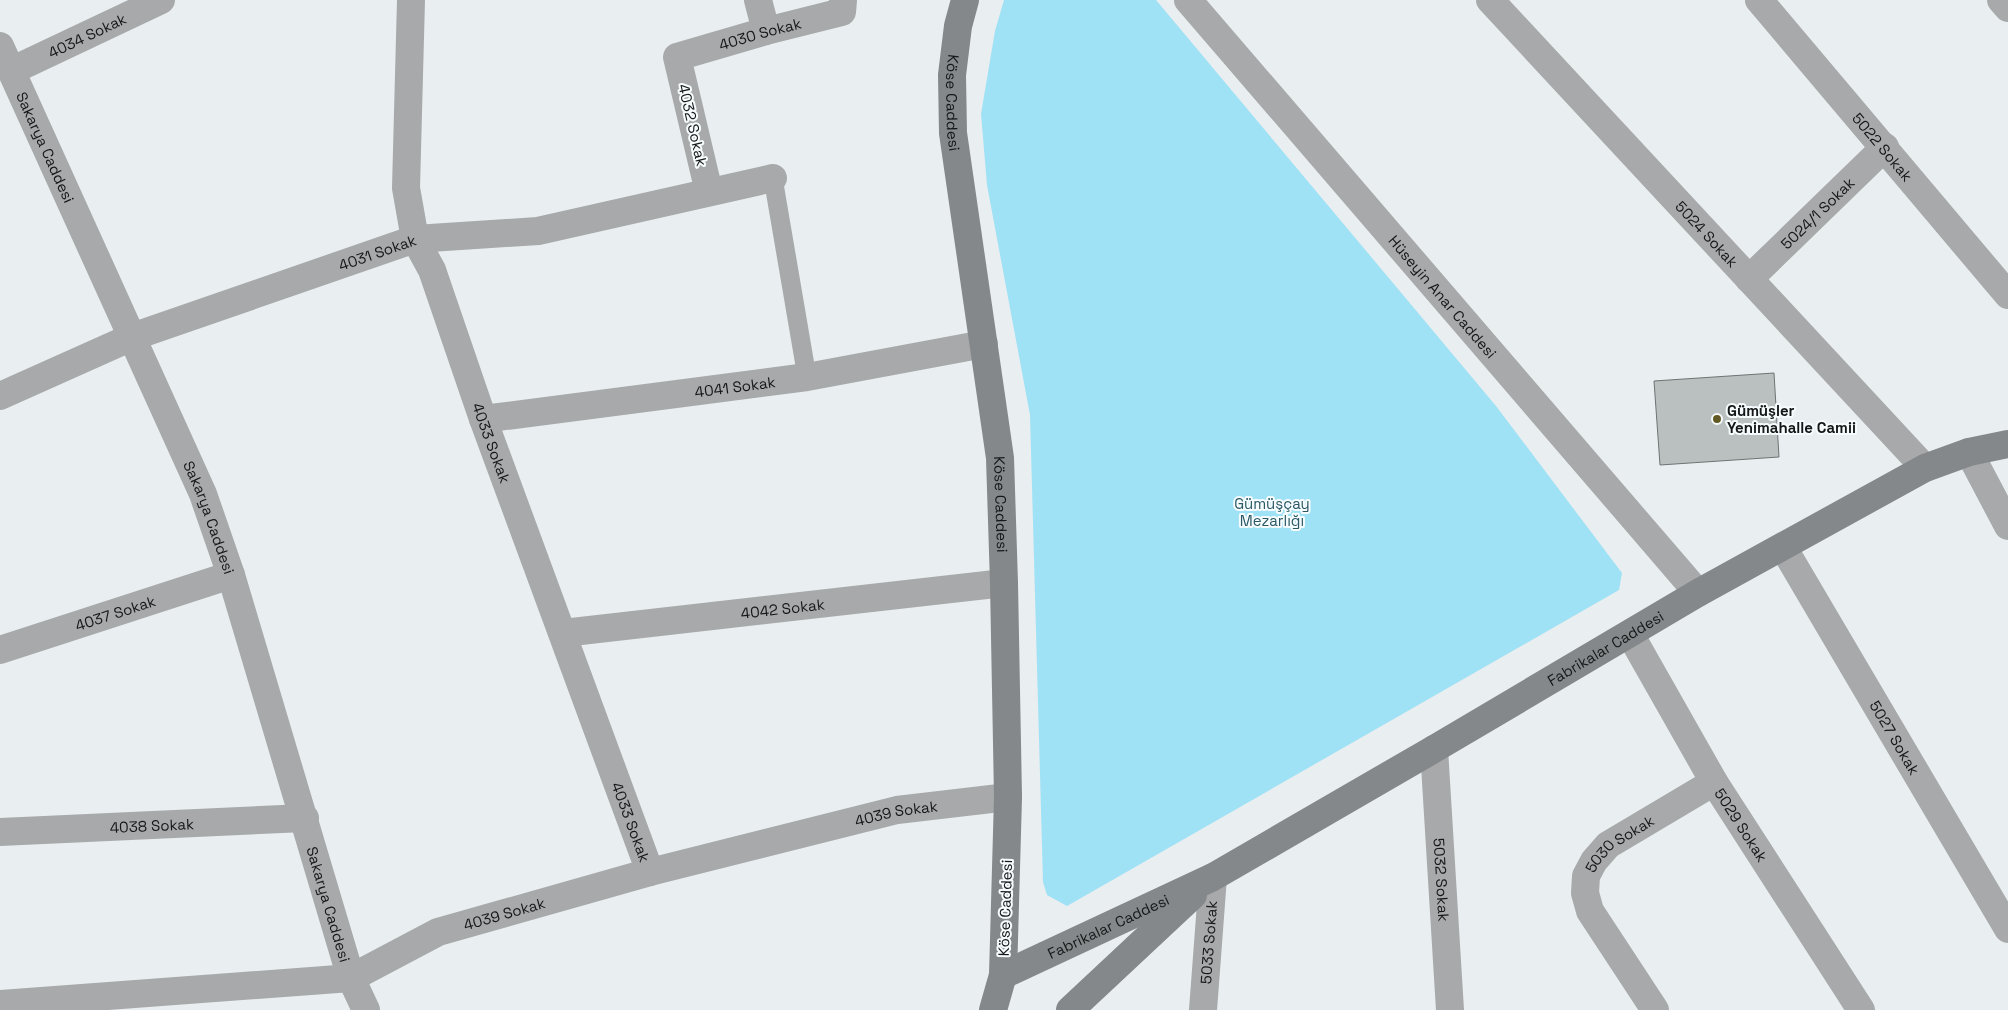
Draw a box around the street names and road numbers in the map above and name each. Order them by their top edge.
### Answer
street label: 4034 Sokak [45,8,129,62]
street label: 4030 Sokak [716,13,803,54]
street label: Köse Caddesi [942,53,965,152]
street label: 4032 Sokak [674,82,712,168]
street label: Sakarya Caddesi [12,89,79,206]
street label: 5022 Sokak [1849,109,1917,185]
street label: 5024/1 Sokak [1776,173,1858,253]
street label: 5024 Sokak [1672,197,1743,271]
street label: 4031 Sokak [336,230,419,274]
street label: Hüseyin Anar Caddesi [1385,231,1501,362]
street label: 4041 Sokak [693,372,776,401]
street label: 4033 Sokak [469,400,515,485]
street label: Köse Caddesi [990,456,1013,553]
street label: Sakarya Caddesi [180,458,239,576]
street label: 4037 Sokak [72,591,158,635]
street label: 4042 Sokak [740,594,826,622]
street label: Fabrikalar Caddesi [1544,606,1667,690]
street label: 5027 Sokak [1866,697,1924,778]
street label: 4033 Sokak [608,779,655,865]
street label: 5029 Sokak [1711,784,1772,865]
street label: 4039 Sokak [853,796,939,830]
street label: 5030 Sokak [1580,810,1657,875]
street label: 4038 Sokak [109,814,194,836]
street label: 5032 Sokak [1430,837,1454,922]
street label: Sakarya Caddesi [303,844,355,964]
street label: Köse Caddesi [994,859,1016,957]
street label: Fabrikalar Caddesi [1044,889,1172,962]
street label: 4039 Sokak [461,893,547,934]
street label: 5033 Sokak [1195,900,1221,985]

